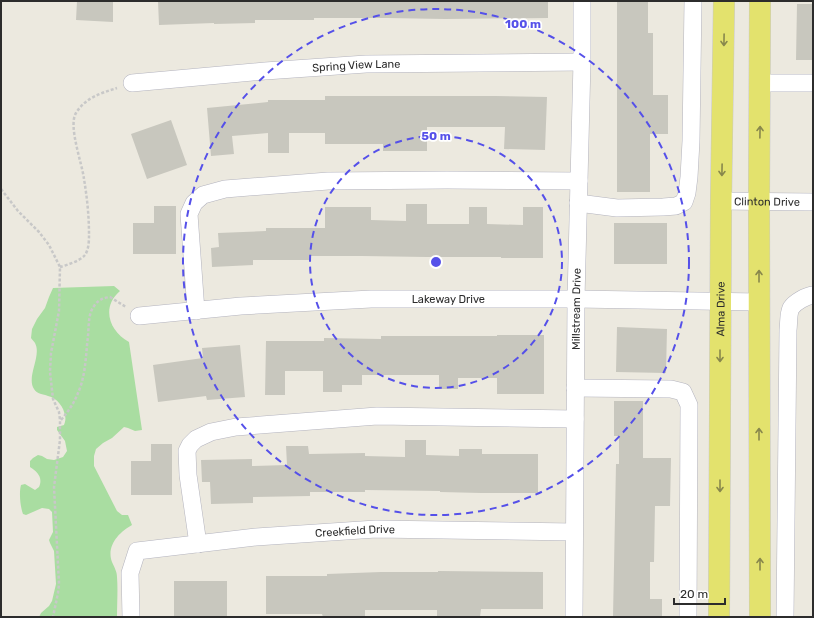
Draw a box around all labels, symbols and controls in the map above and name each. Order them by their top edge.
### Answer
text: 100 m [505,17,541,31]
one-way arrow [720,33,728,46]
street label: Spring View Lane [312,57,400,74]
one-way arrow [756,126,764,139]
text: 50 m [421,129,451,143]
one-way arrow [718,163,726,176]
street label: Clinton Drive [734,195,800,208]
centre of rings [429,255,443,269]
street label: Millstream Drive [569,268,583,350]
one-way arrow [755,270,763,283]
street label: Alma Drive [714,281,727,337]
street label: Lakeway Drive [412,293,485,306]
one-way arrow [717,349,724,362]
one-way arrow [755,428,763,441]
one-way arrow [716,479,724,492]
street label: Creekfield Drive [314,523,395,540]
one-way arrow [756,558,764,571]
scale bar [674,580,725,606]
text: 20 m [680,587,708,601]

